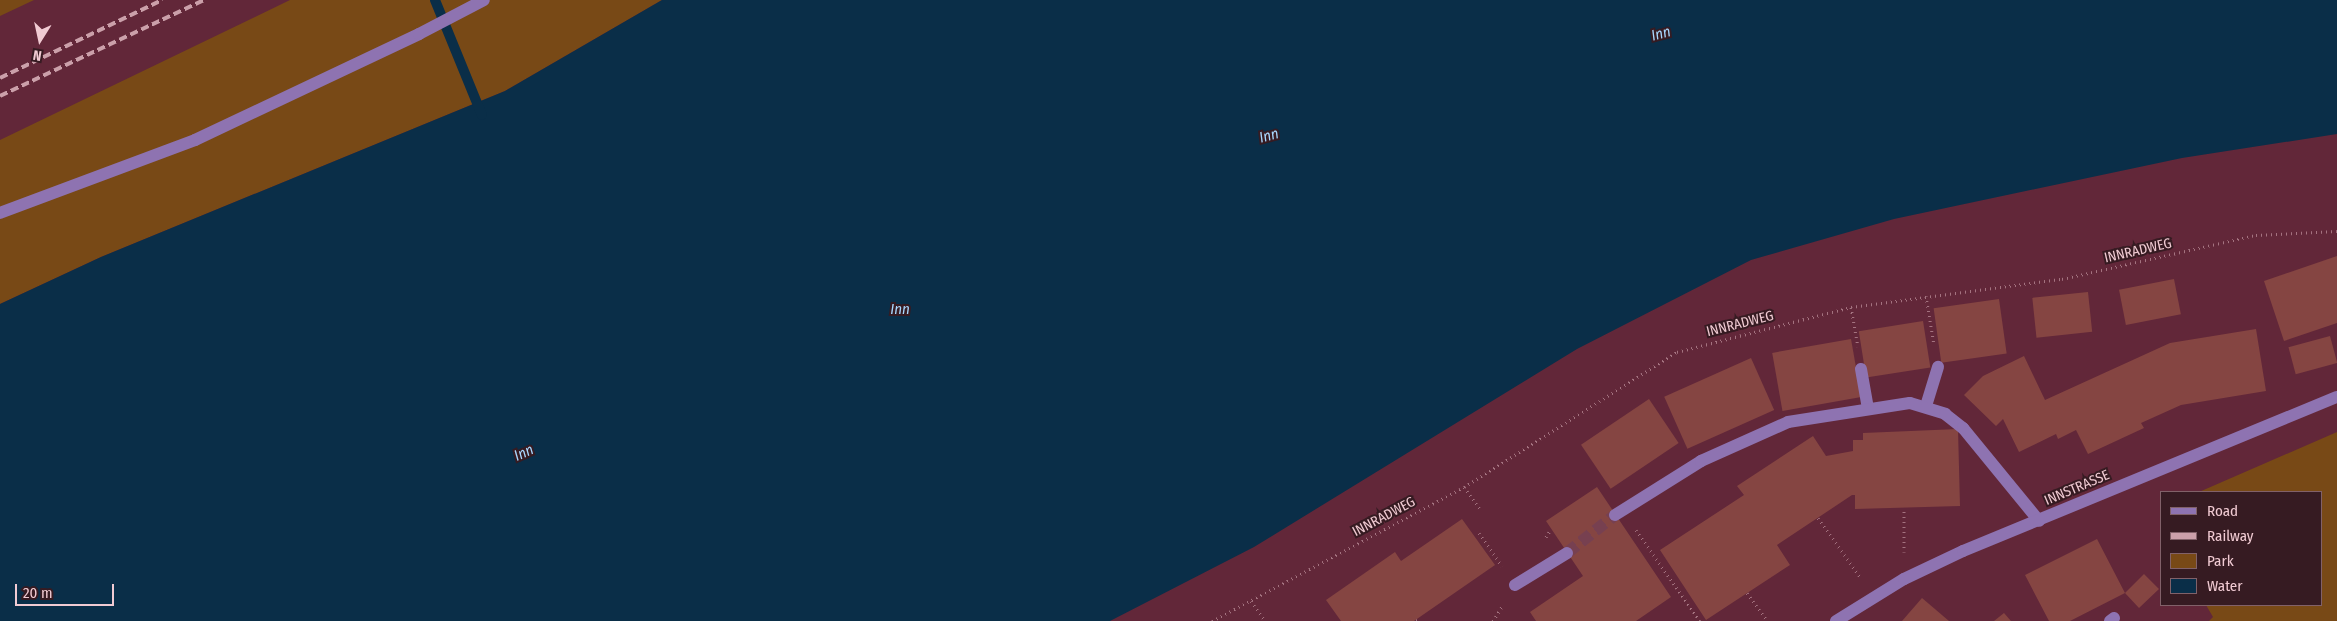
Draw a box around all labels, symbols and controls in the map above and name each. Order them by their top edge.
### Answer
north arrow [15,15,65,65]
water label: Inn [1649,23,1673,45]
text: N [32,46,43,64]
water label: Inn [1257,125,1281,147]
street label: INNRADWEG [2103,235,2173,267]
water label: Inn [890,301,910,319]
street label: INNRADWEG [1705,308,1775,340]
water label: Inn [511,441,537,465]
street label: INNSTRASSE [2042,467,2112,509]
legend [2160,491,2322,606]
street label: INNRADWEG [1350,493,1418,541]
text: Road [2207,502,2238,520]
text: Railway [2207,527,2254,545]
text: Park [2207,552,2234,570]
scale bar [18,574,116,606]
text: Water [2207,577,2242,595]
text: 20 m [23,584,53,602]

